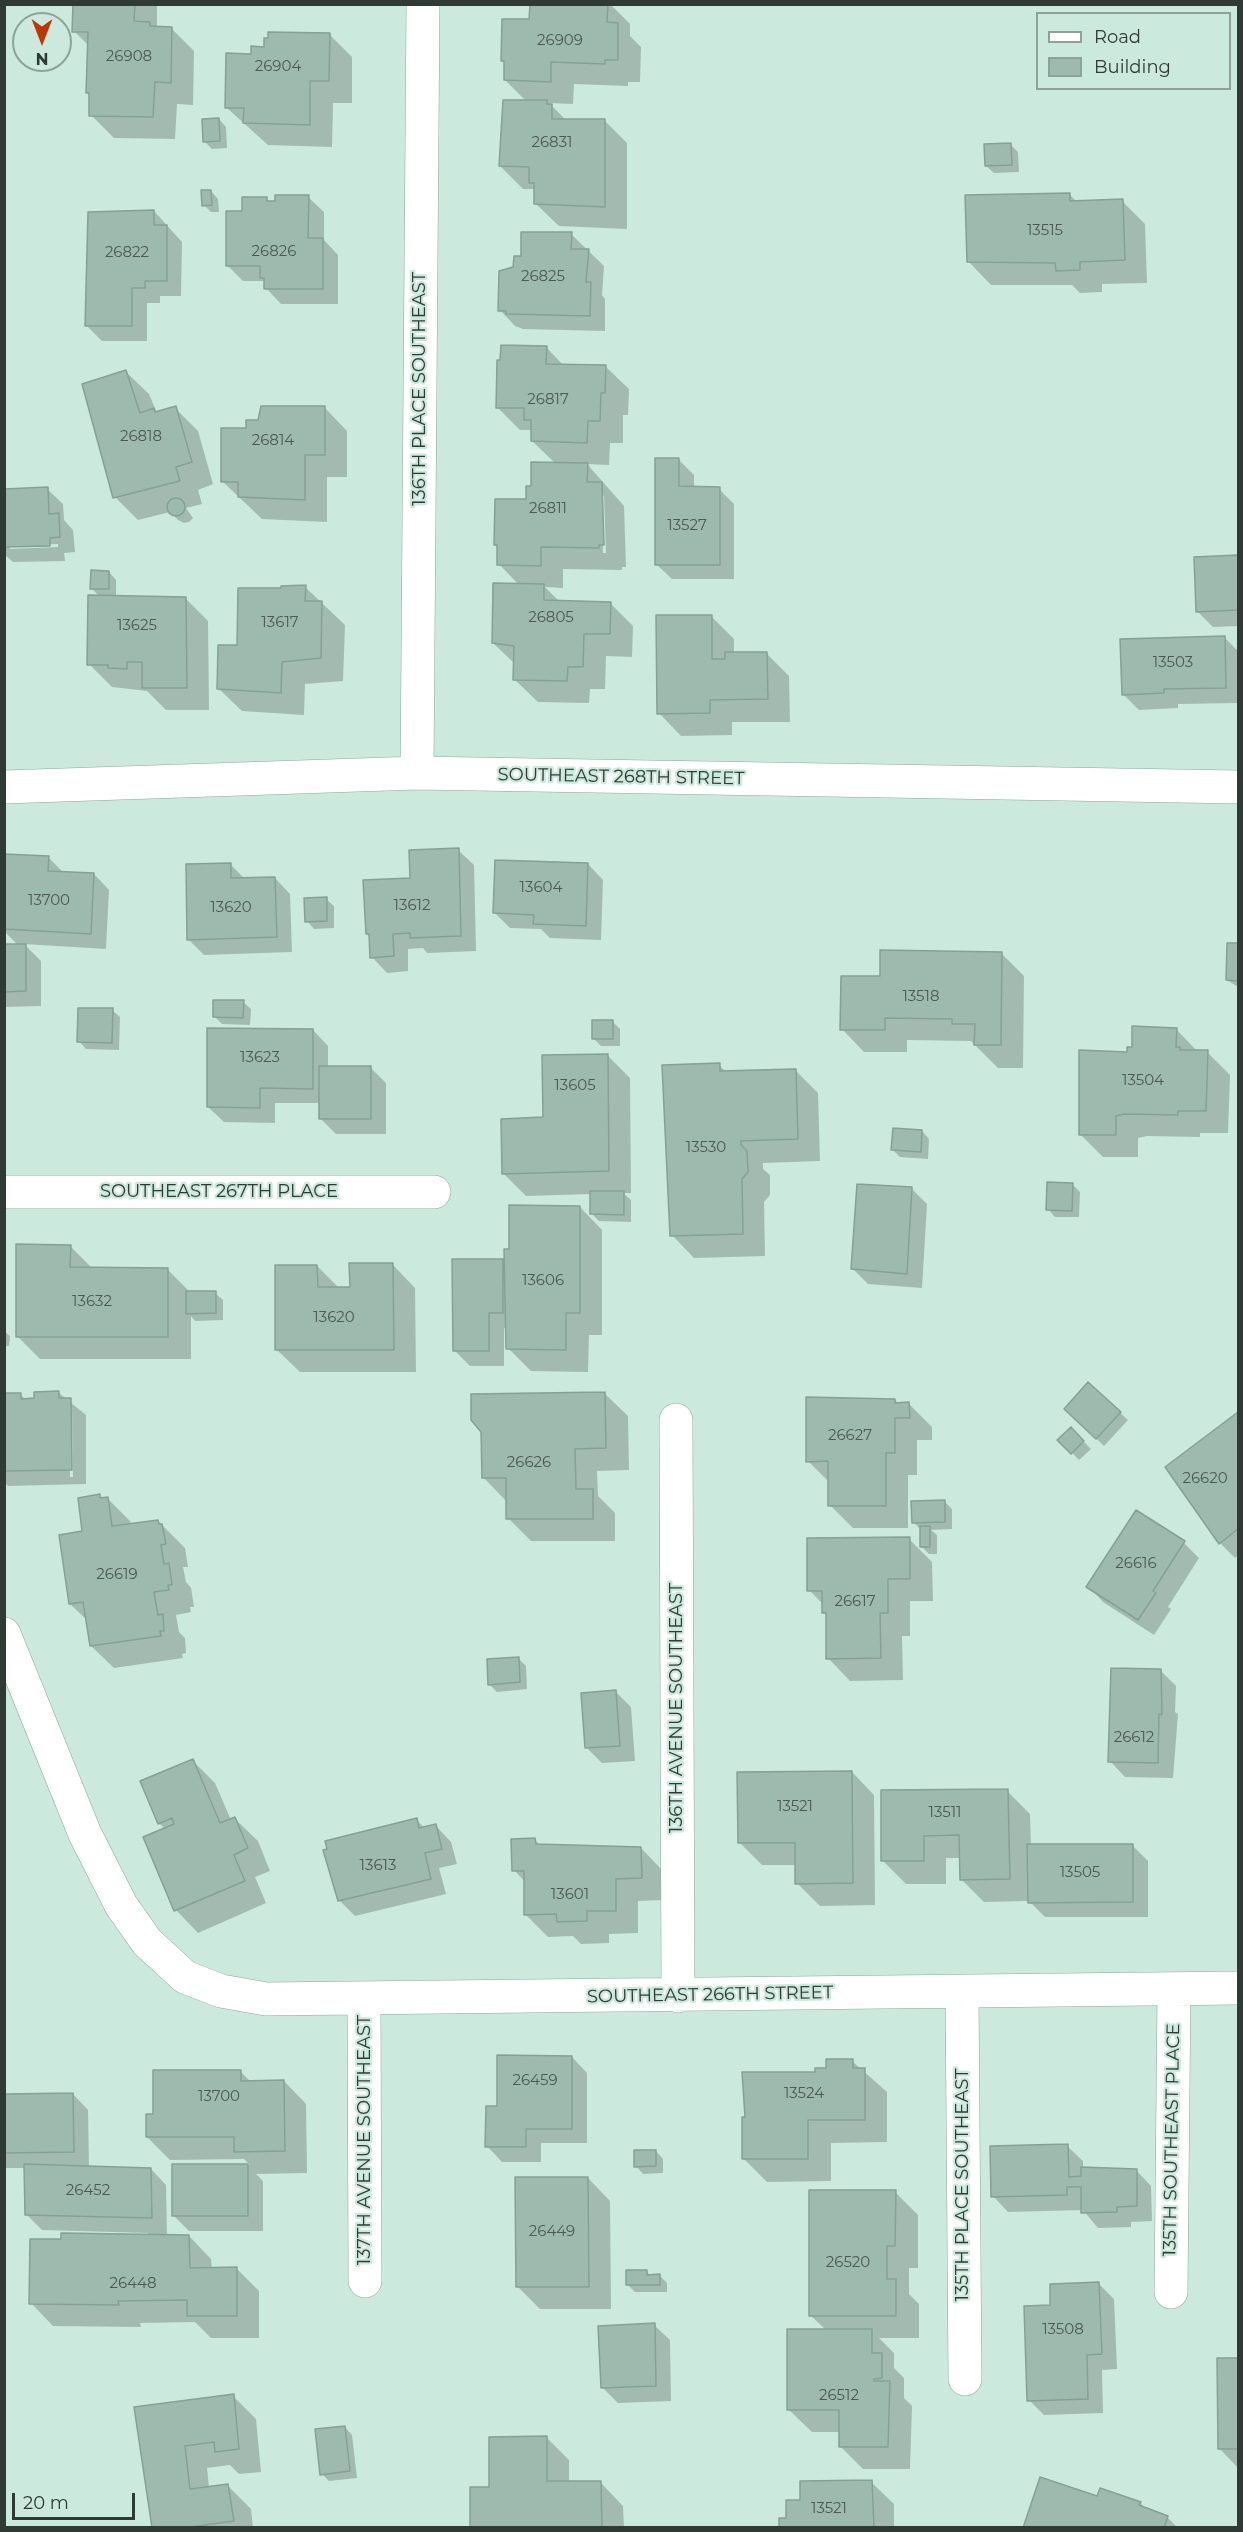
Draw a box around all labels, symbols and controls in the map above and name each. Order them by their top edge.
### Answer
north arrow [12,12,72,72]
legend [1036,12,1231,90]
text: Road [1094,26,1141,48]
house number: 26909 [537,32,583,50]
house number: 26908 [106,48,152,66]
text: N [36,49,48,68]
text: Building [1094,56,1171,78]
house number: 26904 [255,58,301,76]
house number: 26831 [531,134,573,152]
house number: 13515 [1027,222,1063,240]
house number: 26826 [252,243,296,261]
house number: 26822 [105,244,149,262]
house number: 26825 [521,268,565,286]
street label: 136TH PLACE SOUTHEAST [409,272,431,506]
house number: 26817 [527,391,569,409]
house number: 26818 [120,428,162,446]
house number: 26814 [252,432,294,450]
house number: 26811 [529,500,567,518]
house number: 13527 [667,517,707,535]
house number: 26805 [528,609,574,627]
house number: 13617 [261,614,299,632]
house number: 13625 [117,617,157,635]
house number: 13503 [1153,654,1193,672]
street label: SOUTHEAST 268TH STREET [497,764,745,790]
house number: 13604 [520,879,562,897]
house number: 13700 [28,892,70,910]
house number: 13612 [394,897,430,915]
house number: 13620 [210,899,252,917]
house number: 13518 [902,988,940,1006]
house number: 13623 [240,1049,280,1067]
house number: 13504 [1122,1072,1164,1090]
house number: 13605 [554,1077,596,1095]
house number: 13530 [686,1139,726,1157]
street label: SOUTHEAST 267TH PLACE [100,1181,338,1203]
house number: 13606 [522,1272,564,1290]
house number: 13632 [72,1293,112,1311]
house number: 13620 [313,1309,355,1327]
house number: 26627 [828,1427,872,1445]
house number: 26626 [507,1454,551,1472]
house number: 26620 [1182,1470,1228,1488]
house number: 26616 [1115,1555,1157,1573]
house number: 26619 [96,1566,138,1584]
street label: 136TH AVENUE SOUTHEAST [666,1583,688,1833]
house number: 26617 [834,1593,876,1611]
house number: 26612 [1114,1729,1154,1747]
house number: 13521 [777,1798,813,1816]
house number: 13511 [928,1804,962,1822]
house number: 13613 [360,1857,396,1875]
house number: 13505 [1060,1864,1100,1882]
house number: 13601 [551,1886,589,1904]
street label: SOUTHEAST 266TH STREET [587,1982,833,2008]
street label: 137TH AVENUE SOUTHEAST [354,2015,376,2265]
street label: 135TH SOUTHEAST PLACE [1159,2023,1185,2257]
street label: 135TH PLACE SOUTHEAST [952,2068,974,2302]
house number: 26459 [512,2072,558,2090]
house number: 13524 [784,2085,824,2103]
house number: 13700 [198,2088,240,2106]
house number: 26452 [66,2182,110,2200]
house number: 26449 [529,2223,575,2241]
house number: 26520 [826,2254,870,2272]
house number: 26448 [109,2275,157,2293]
house number: 13508 [1042,2321,1084,2339]
house number: 26512 [819,2387,859,2405]
scale bar [15,2481,138,2519]
text: 20 m [23,2492,69,2514]
house number: 13521 [811,2500,847,2518]

